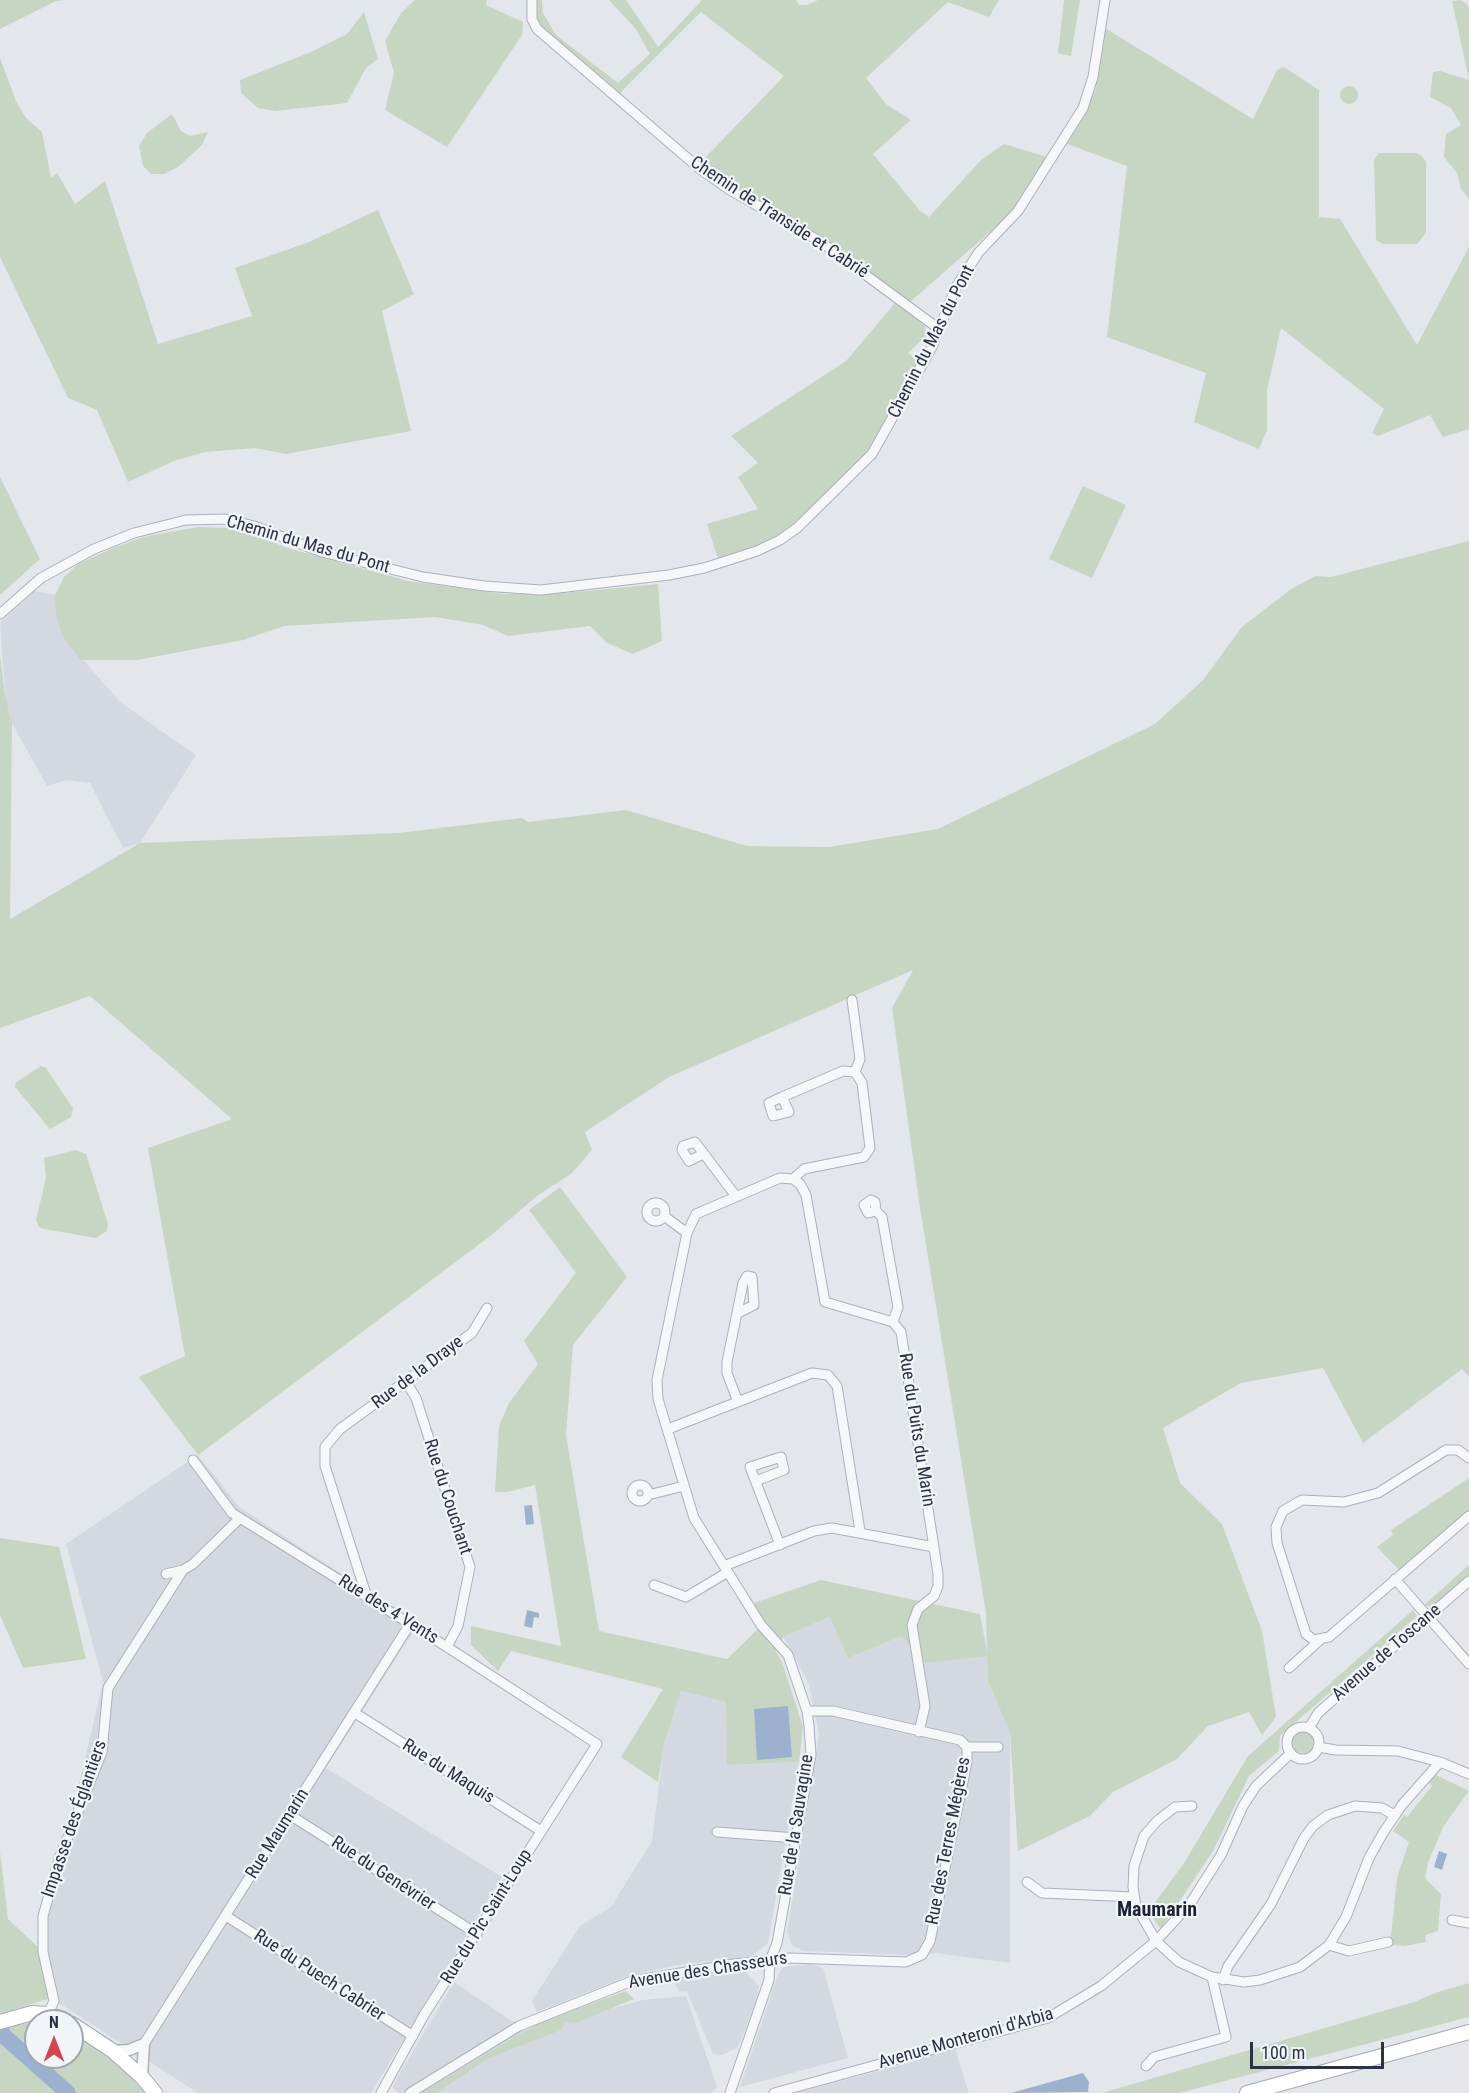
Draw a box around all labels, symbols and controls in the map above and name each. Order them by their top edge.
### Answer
street label: Chemin de Transide et Cabrié [686,152,872,284]
street label: Chemin du Mas du Pont [884,262,980,422]
street label: Chemin du Mas du Pont [224,511,392,579]
street label: Rue de la Draye [368,1332,468,1414]
street label: Rue du Puits du Marin [893,1352,939,1508]
street label: Rue du Couchant [418,1437,476,1557]
street label: Rue des 4 Vents [334,1571,442,1649]
street label: Avenue de Toscane [1328,1600,1446,1706]
street label: Rue du Maquis [398,1735,498,1809]
street label: Impasse des Églantiers [38,1737,112,1901]
street label: Rue de la Sauvagine [775,1753,819,1897]
street label: Rue des Terres Mégères [922,1755,976,1927]
street label: Rue Maumarin [242,1785,314,1883]
street label: Rue du Genévrier [327,1832,439,1916]
street label: Rue du Pic Saint-Loup [437,1846,537,1988]
district label: Maumarin [1117,1899,1197,1923]
street label: Rue du Puech Cabrier [249,1926,389,2026]
street label: Avenue des Chasseurs [627,1948,789,1994]
street label: Avenue Monteroni d'Arbia [876,2004,1056,2074]
north arrow [24,2009,84,2069]
text: N [49,2013,59,2032]
scale bar [1253,2030,1386,2068]
text: 100 m [1261,2042,1305,2063]

